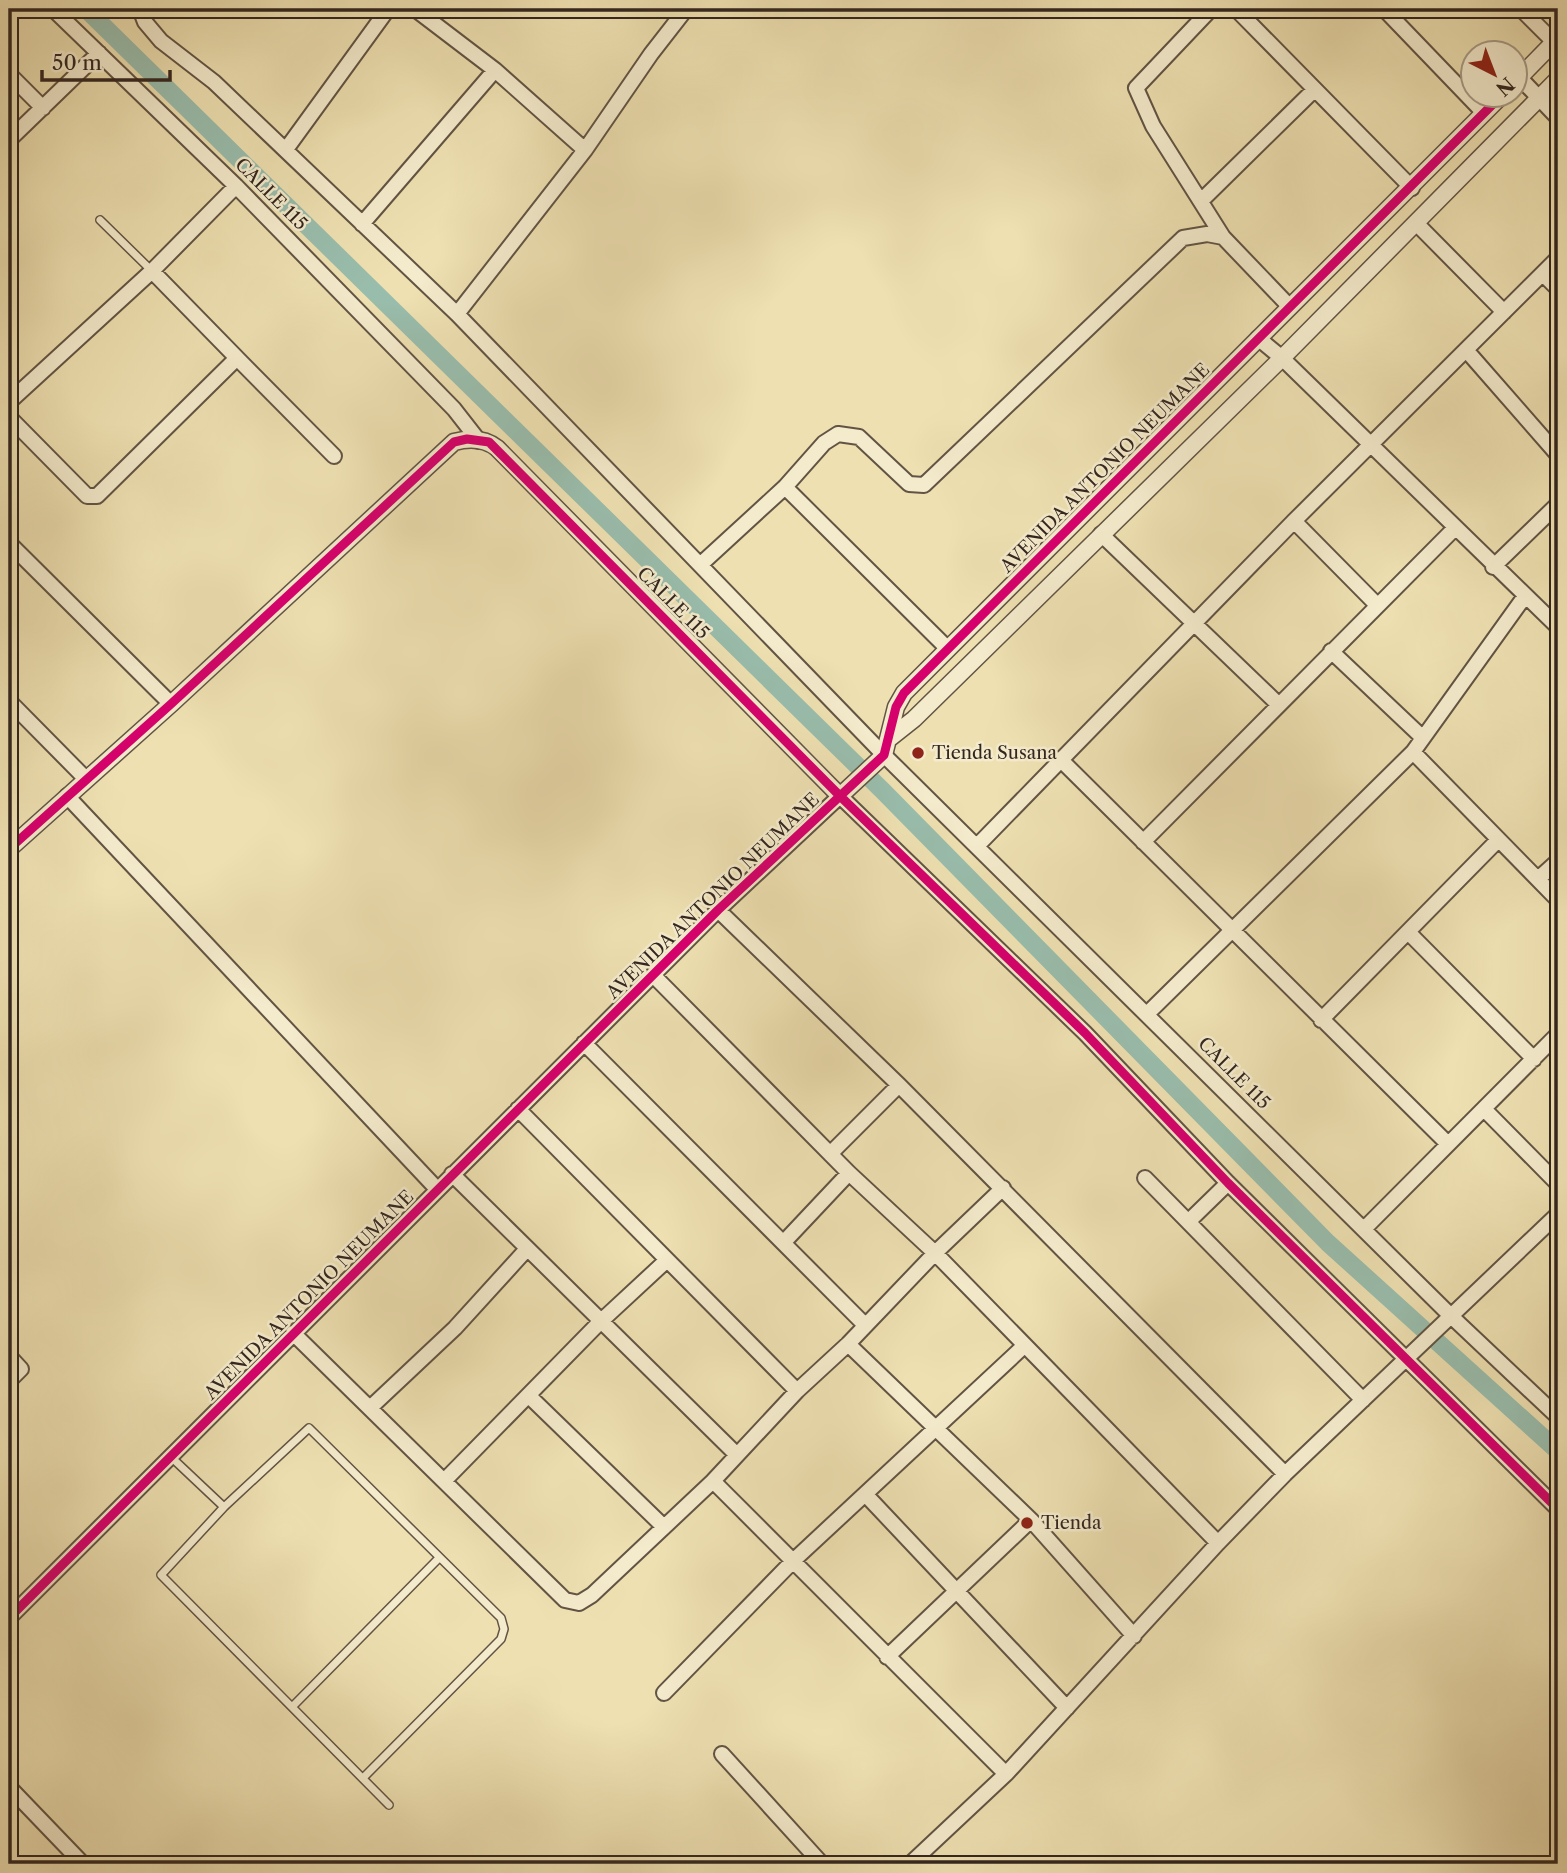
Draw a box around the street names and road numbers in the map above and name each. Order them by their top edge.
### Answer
street label: CALLE 115 [230,153,312,235]
street label: AVENIDA ANTONIO NEUMANE [995,359,1214,578]
street label: CALLE 115 [632,562,714,644]
street label: AVENIDA ANTONIO NEUMANE [601,788,824,1004]
street label: CALLE 115 [1193,1032,1275,1114]
street label: AVENIDA ANTONIO NEUMANE [199,1186,418,1405]

